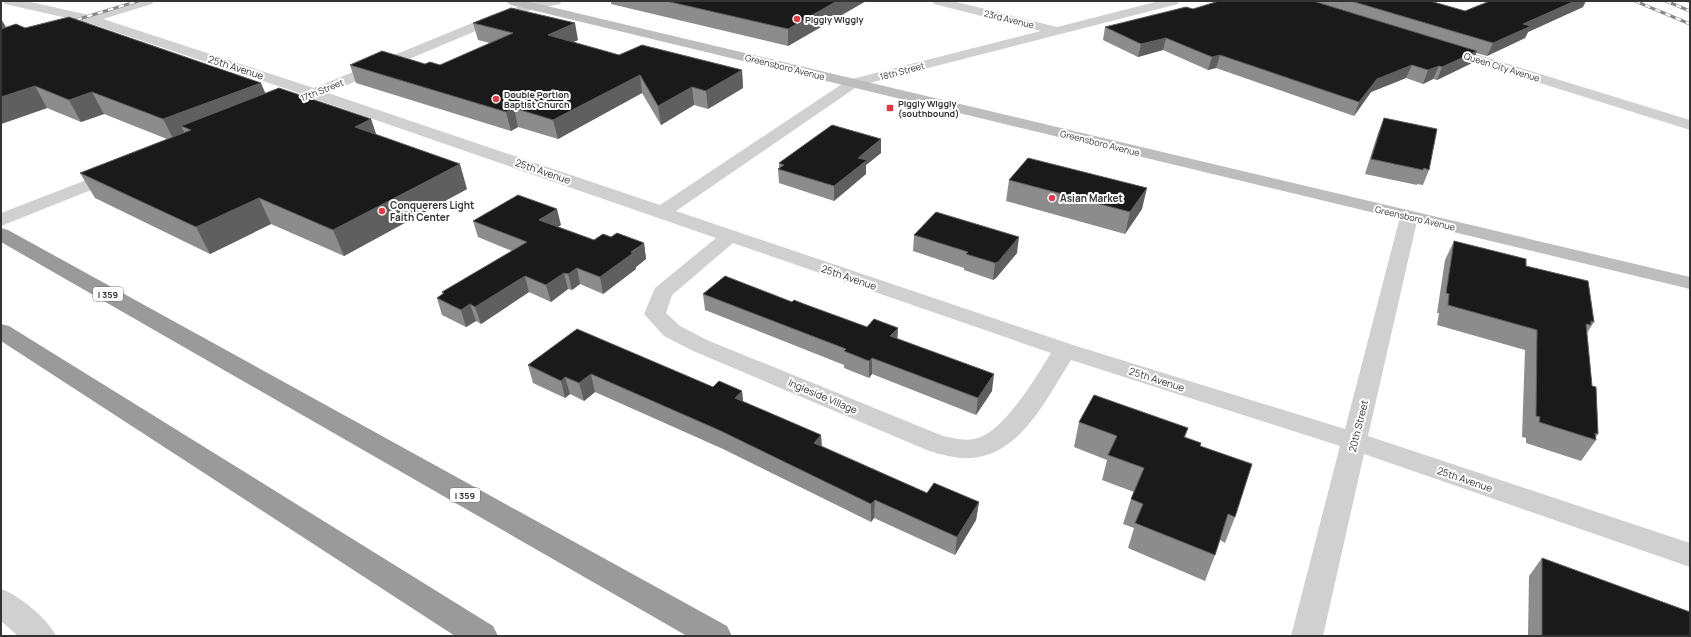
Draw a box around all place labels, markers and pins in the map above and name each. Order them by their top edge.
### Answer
place label: Piggly Wiggly [805,13,864,26]
marker: Piggly Wiggly [792,14,802,24]
place label: Double Portion Baptist Church [504,88,570,111]
marker: Double Portion Baptist Church [491,94,501,104]
place label: Piggly Wiggly (southbound) [898,97,959,120]
marker: Piggly Wiggly (southbound) [885,103,895,113]
place label: Asian Market [1060,191,1123,205]
marker: Asian Market [1047,193,1057,203]
place label: Conquerers Light Faith Center [390,198,474,224]
marker: Conquerers Light Faith Center [377,206,387,216]

